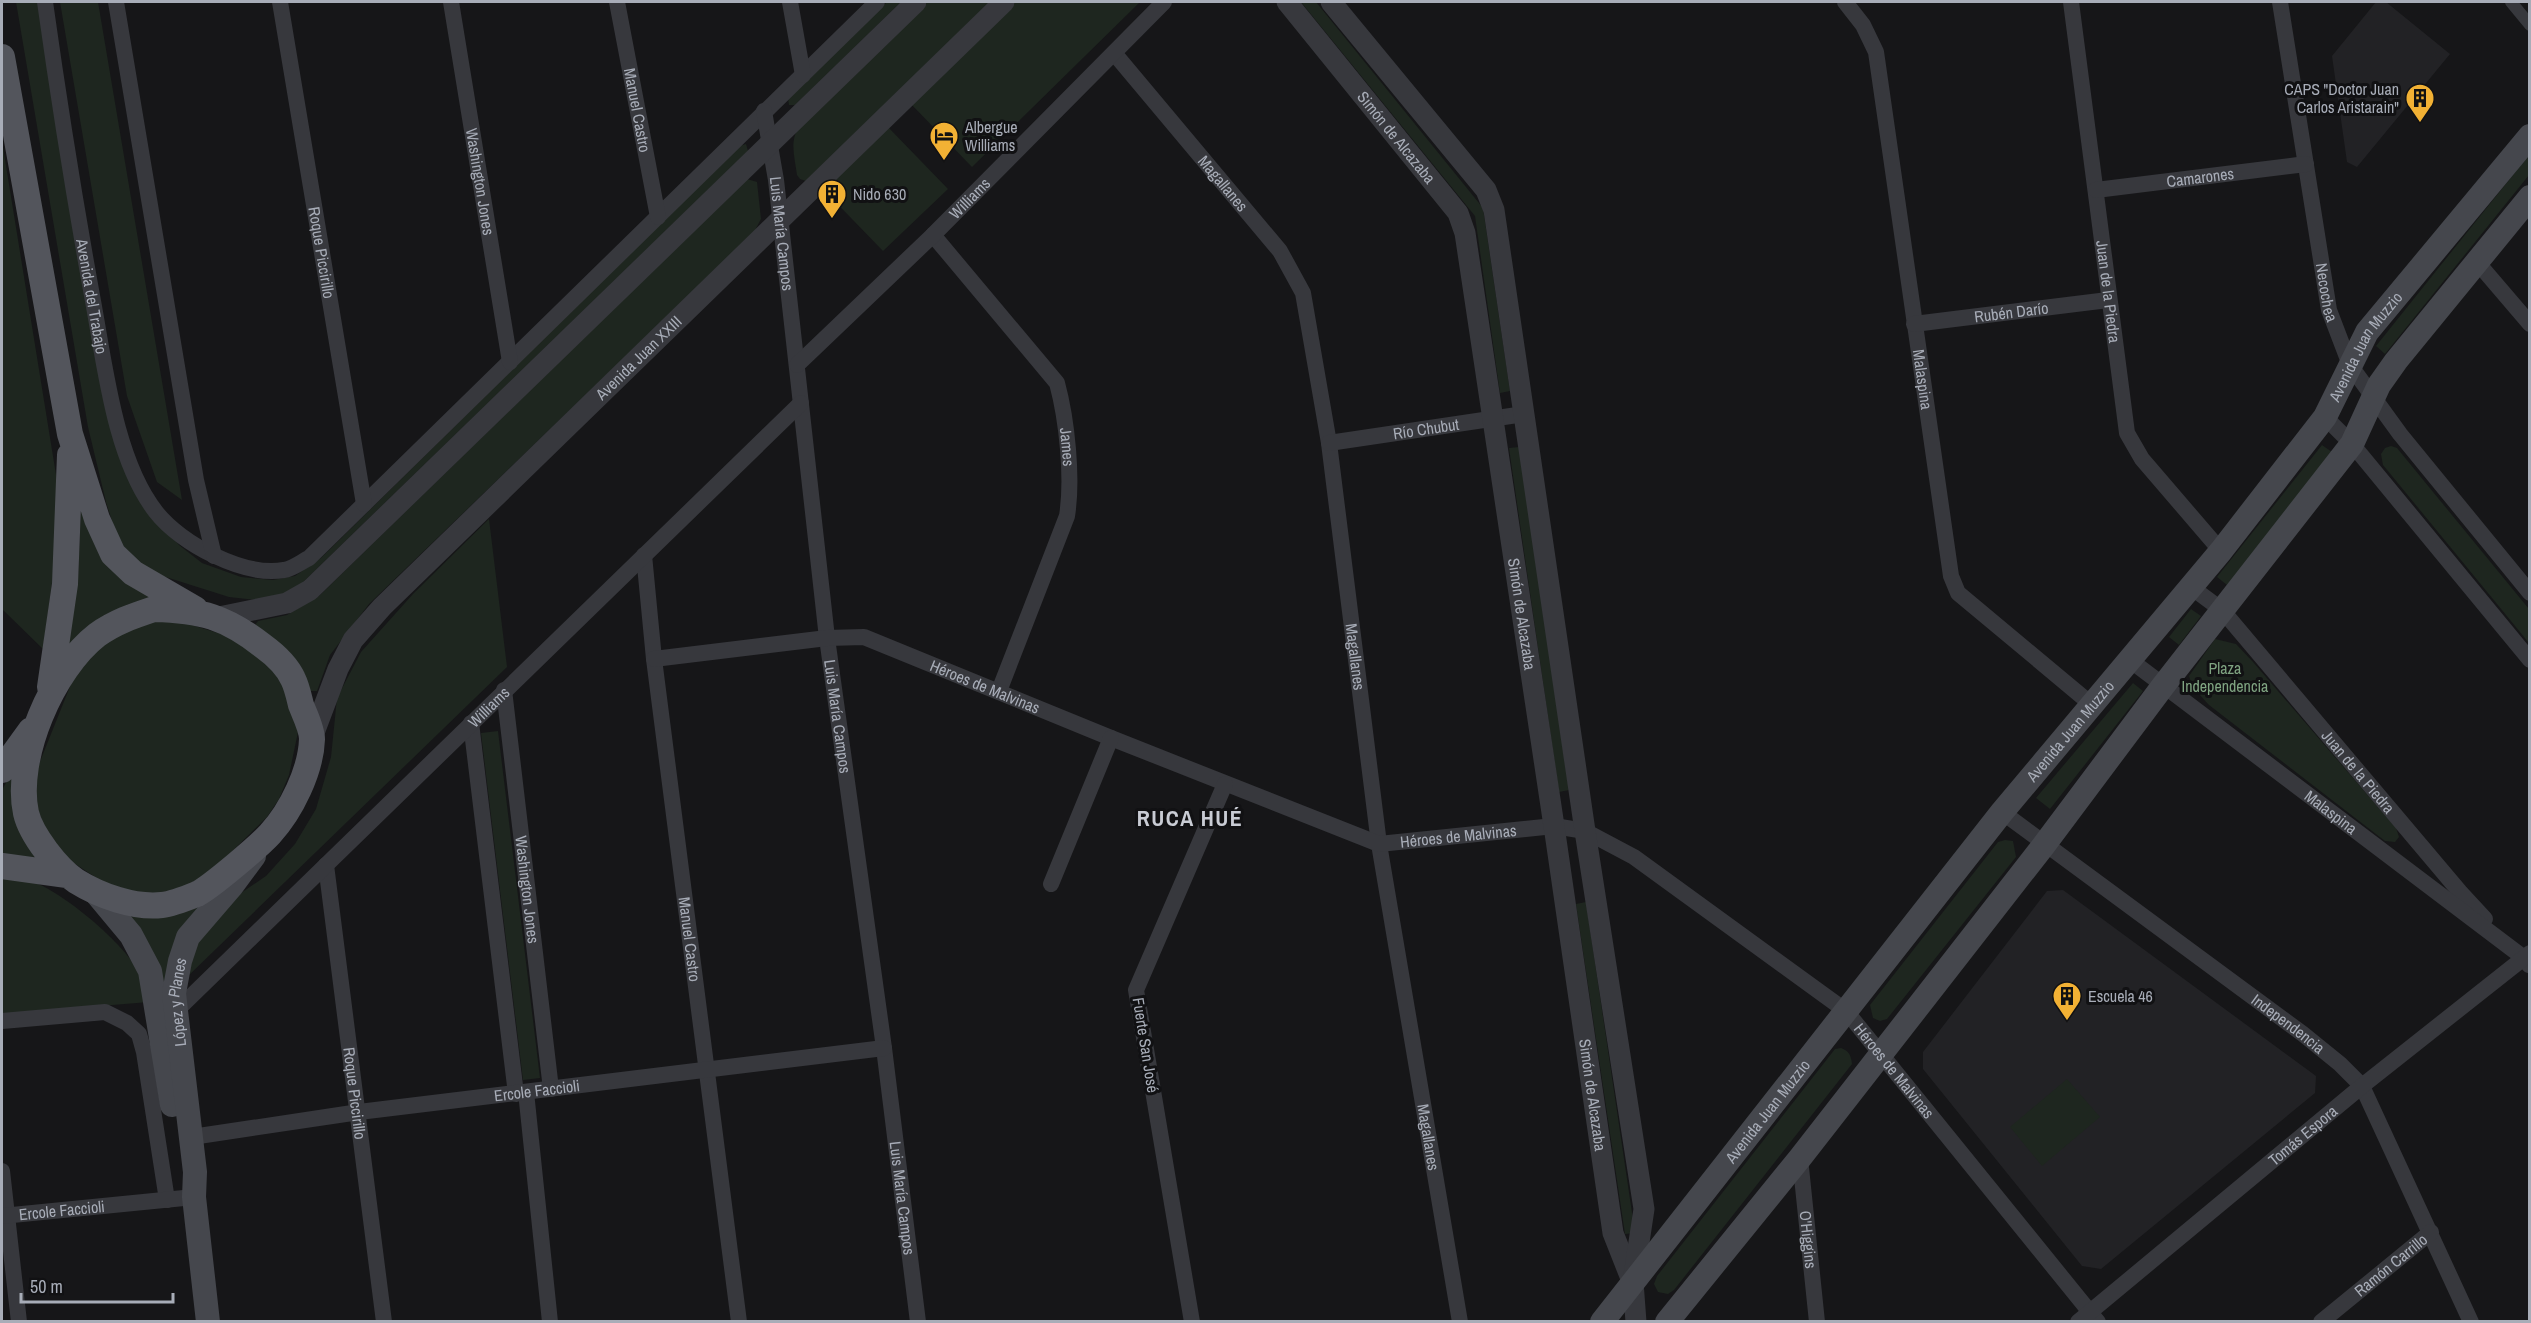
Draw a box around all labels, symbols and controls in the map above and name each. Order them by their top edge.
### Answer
street label: Manuel Castro [619,66,656,154]
place label: CAPS "Doctor Juan Carlos Aristarain" [2284,78,2399,118]
building icon: CAPS "Doctor Juan Carlos Aristarain" [2404,82,2436,124]
street label: Simón de Alcazaba [1352,86,1441,189]
place label: Albergue Williams [964,116,1018,156]
hotel icon: Albergue Williams [928,120,960,162]
street label: Washington Jones [461,126,500,237]
street label: Magallanes [1193,150,1253,216]
street label: Camarones [2165,162,2235,192]
street label: Williams [944,173,995,224]
street label: Luis María Campos [765,175,799,292]
building icon: Nido 630 [816,178,848,220]
place label: Nido 630 [853,183,906,205]
street label: Roque Piccirillo [303,205,340,300]
street label: Avenida del Trabajo [71,236,113,355]
street label: Juan de la Piedra [2091,239,2126,345]
street label: Necochea [2311,261,2344,325]
street label: Avenida Juan Muzzio [2323,287,2407,406]
street label: Rubén Darío [1973,296,2050,327]
street label: Avenida Juan XXIII [590,311,686,405]
street label: Malaspina [1908,348,1938,412]
street label: Río Chubut [1391,413,1461,444]
street label: James [1055,426,1080,467]
street label: Simón de Alcazaba [1503,556,1542,672]
street label: Magallanes [1341,622,1371,692]
street label: Héroes de Malvinas [927,654,1043,719]
park label: Plaza Independencia [2182,657,2269,697]
street label: Luis María Campos [819,658,857,775]
street label: Avenida Juan Muzzio [2020,676,2119,787]
street label: Williams [463,682,514,732]
street label: Juan de la Piedra [2317,725,2400,819]
street label: Malaspina [2300,785,2362,839]
district label: RUCA HUÉ [1137,803,1243,833]
street label: Héroes de Malvinas [1399,819,1517,853]
street label: Washington Jones [510,835,545,945]
street label: Manuel Castro [674,895,706,983]
street label: López y Planes [162,954,191,1048]
building icon: Escuela 46 [2051,980,2083,1022]
place label: Escuela 46 [2088,985,2153,1007]
street label: Independencia [2247,989,2330,1059]
street label: Fuerte San José [1128,996,1164,1094]
street label: Héroes de Malvinas [1849,1018,1940,1123]
street label: Simón de Alcazaba [1574,1037,1612,1153]
street label: Roque Piccirillo [338,1046,372,1141]
street label: Avenida Juan Muzzio [1719,1055,1815,1168]
street label: Ercole Faccioli [493,1074,581,1106]
street label: Tomás Espora [2263,1100,2342,1171]
street label: Magallanes [1412,1102,1445,1172]
street label: Luis María Campos [885,1140,921,1256]
street label: Ercole Faccioli [18,1195,106,1225]
street label: O'Higgins [1795,1210,1822,1270]
street label: Ramón Carrillo [2350,1229,2432,1301]
scale bar [21,1266,172,1304]
text: 50 m [30,1274,63,1299]

